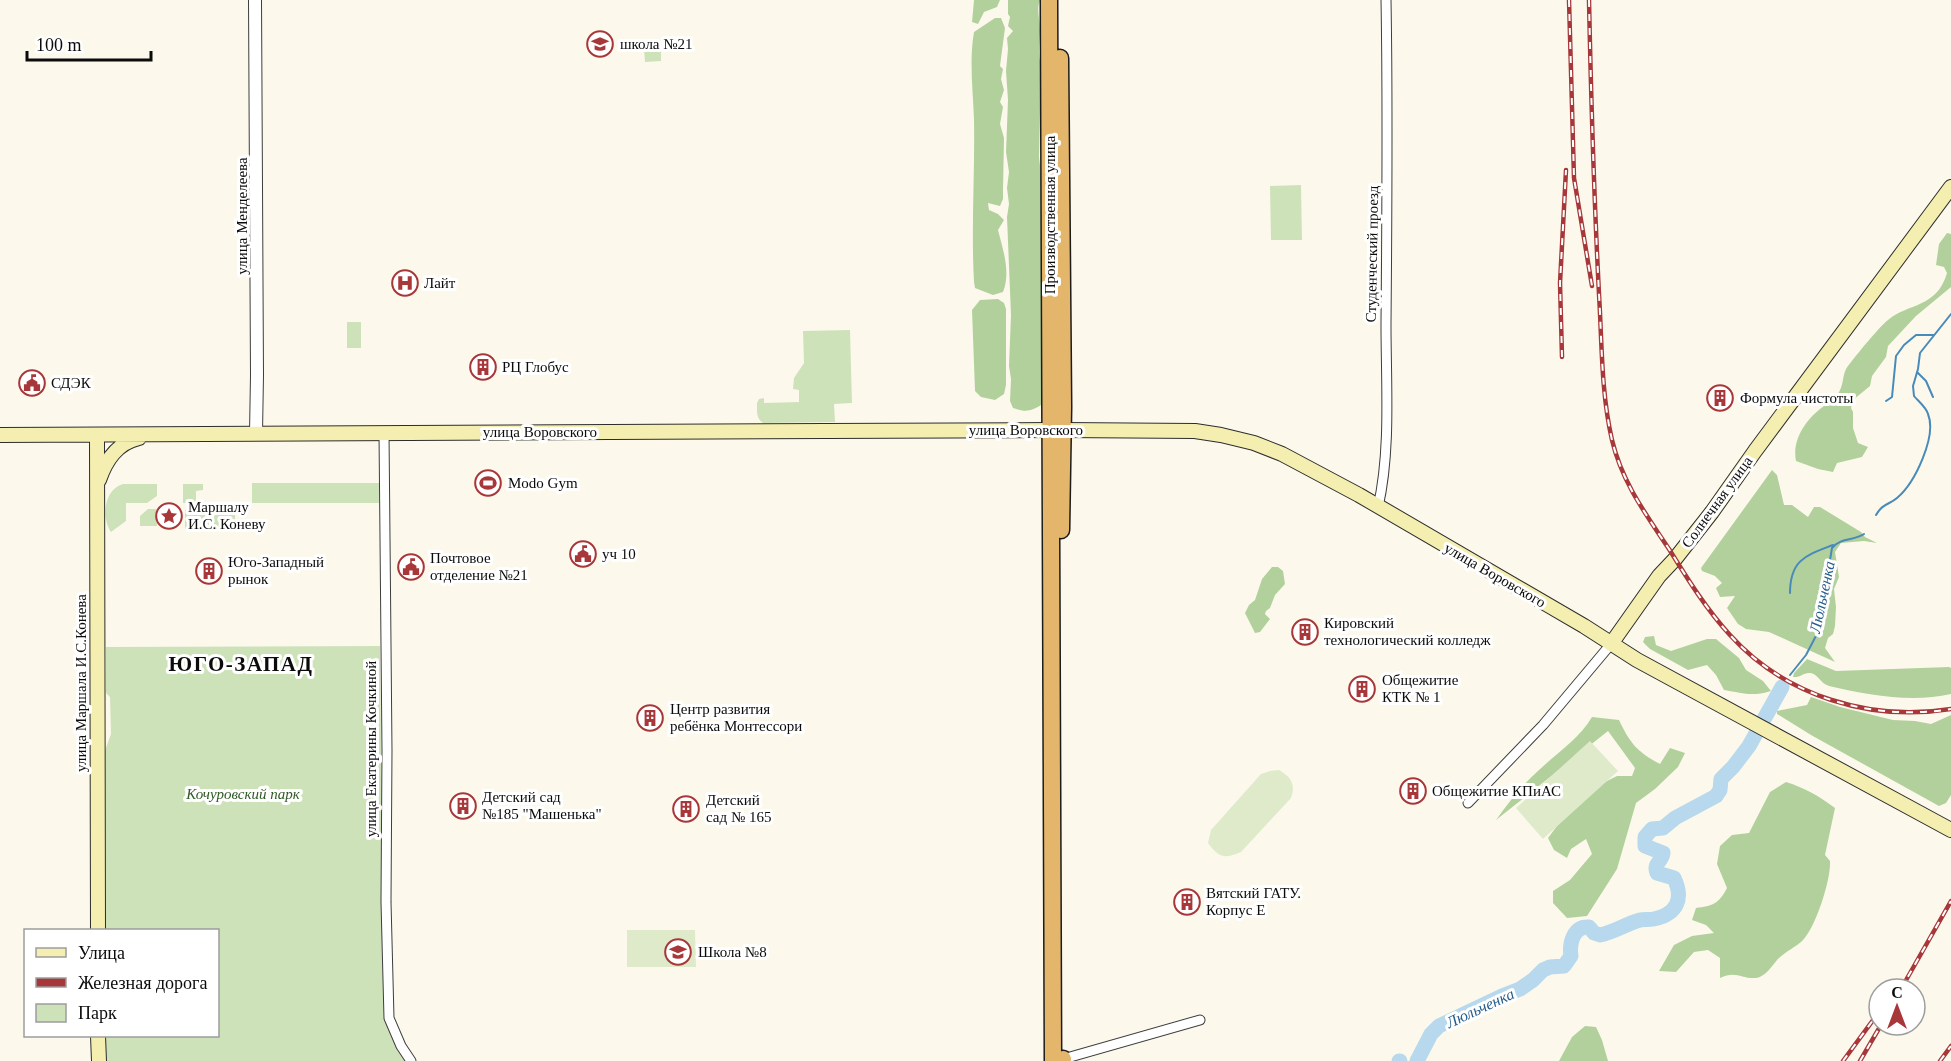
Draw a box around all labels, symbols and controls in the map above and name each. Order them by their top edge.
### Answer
scale bar [27,24,152,62]
school or university icon: школа №21 [585,29,615,59]
text: 100 m [36,35,82,55]
place label: школа №21 [620,36,693,52]
street label: Производственная улица [1042,135,1058,294]
street label: улица Менделеева [234,157,250,275]
street label: Студенческий проезд [1363,185,1381,322]
hospital icon: Лайт [390,268,420,298]
place label: Лайт [424,275,456,291]
building icon: РЦ Глобус [468,352,498,382]
place label: РЦ Глобус [502,359,569,375]
public building icon: СДЭК [17,368,47,398]
place label: СДЭК [51,375,92,391]
building icon: Формула чистоты [1705,383,1735,413]
place label: Формула чистоты [1740,390,1853,406]
street label: улица Воровского [969,422,1083,438]
street label: улица Воровского [483,424,597,440]
street label: Солнечная улица [1678,453,1756,551]
sports icon: Modo Gym [473,468,503,498]
place label: Modo Gym [508,475,578,491]
place label: Маршалу И.С. Коневу [188,499,266,532]
place icon: Маршалу И.С. Коневу [154,501,184,531]
public building icon: уч 10 [568,539,598,569]
street label: улица Воровского [1442,540,1548,610]
place label: уч 10 [602,546,636,562]
place label: Почтовое отделение №21 [430,550,528,583]
public building icon: Почтовое отделение №21 [396,552,426,582]
place label: Юго-Западный рынок [228,554,324,587]
building icon: Юго-Западный рынок [194,556,224,586]
water label: Люльченка [1806,559,1838,636]
street label: улица Маршала И.С.Конева [73,594,89,772]
place label: Кировский технологический колледж [1324,615,1491,648]
building icon: Кировский технологический колледж [1290,617,1320,647]
district label: ЮГО-ЗАПАД [169,652,314,676]
street label: улица Екатерины Кочкиной [363,661,379,837]
place label: Общежитие КТК № 1 [1382,672,1459,705]
building icon: Общежитие КТК № 1 [1347,674,1377,704]
place label: Центр развития ребёнка Монтессори [670,701,802,734]
building icon: Центр развития ребёнка Монтессори [635,703,665,733]
building icon: Общежитие КПиАС [1398,776,1428,806]
place label: Общежитие КПиАС [1432,783,1561,799]
park label: Кочуровский парк [185,786,301,802]
place label: Детский сад №185 "Машенька" [482,789,602,822]
building icon: Детский сад №185 "Машенька" [448,791,478,821]
place label: Детский сад № 165 [706,792,771,825]
building icon: Детский сад № 165 [671,794,701,824]
place label: Вятский ГАТУ. Корпус Е [1206,885,1301,918]
building icon: Вятский ГАТУ. Корпус Е [1172,887,1202,917]
legend [24,929,219,1037]
school or university icon: Школа №8 [663,937,693,967]
text: Улица [78,943,125,963]
place label: Школа №8 [698,944,767,960]
text: Железная дорога [78,973,207,993]
north arrow [1867,977,1927,1037]
text: С [1891,984,1903,1001]
water label: Люльченка [1442,985,1517,1032]
text: Парк [78,1003,117,1023]

